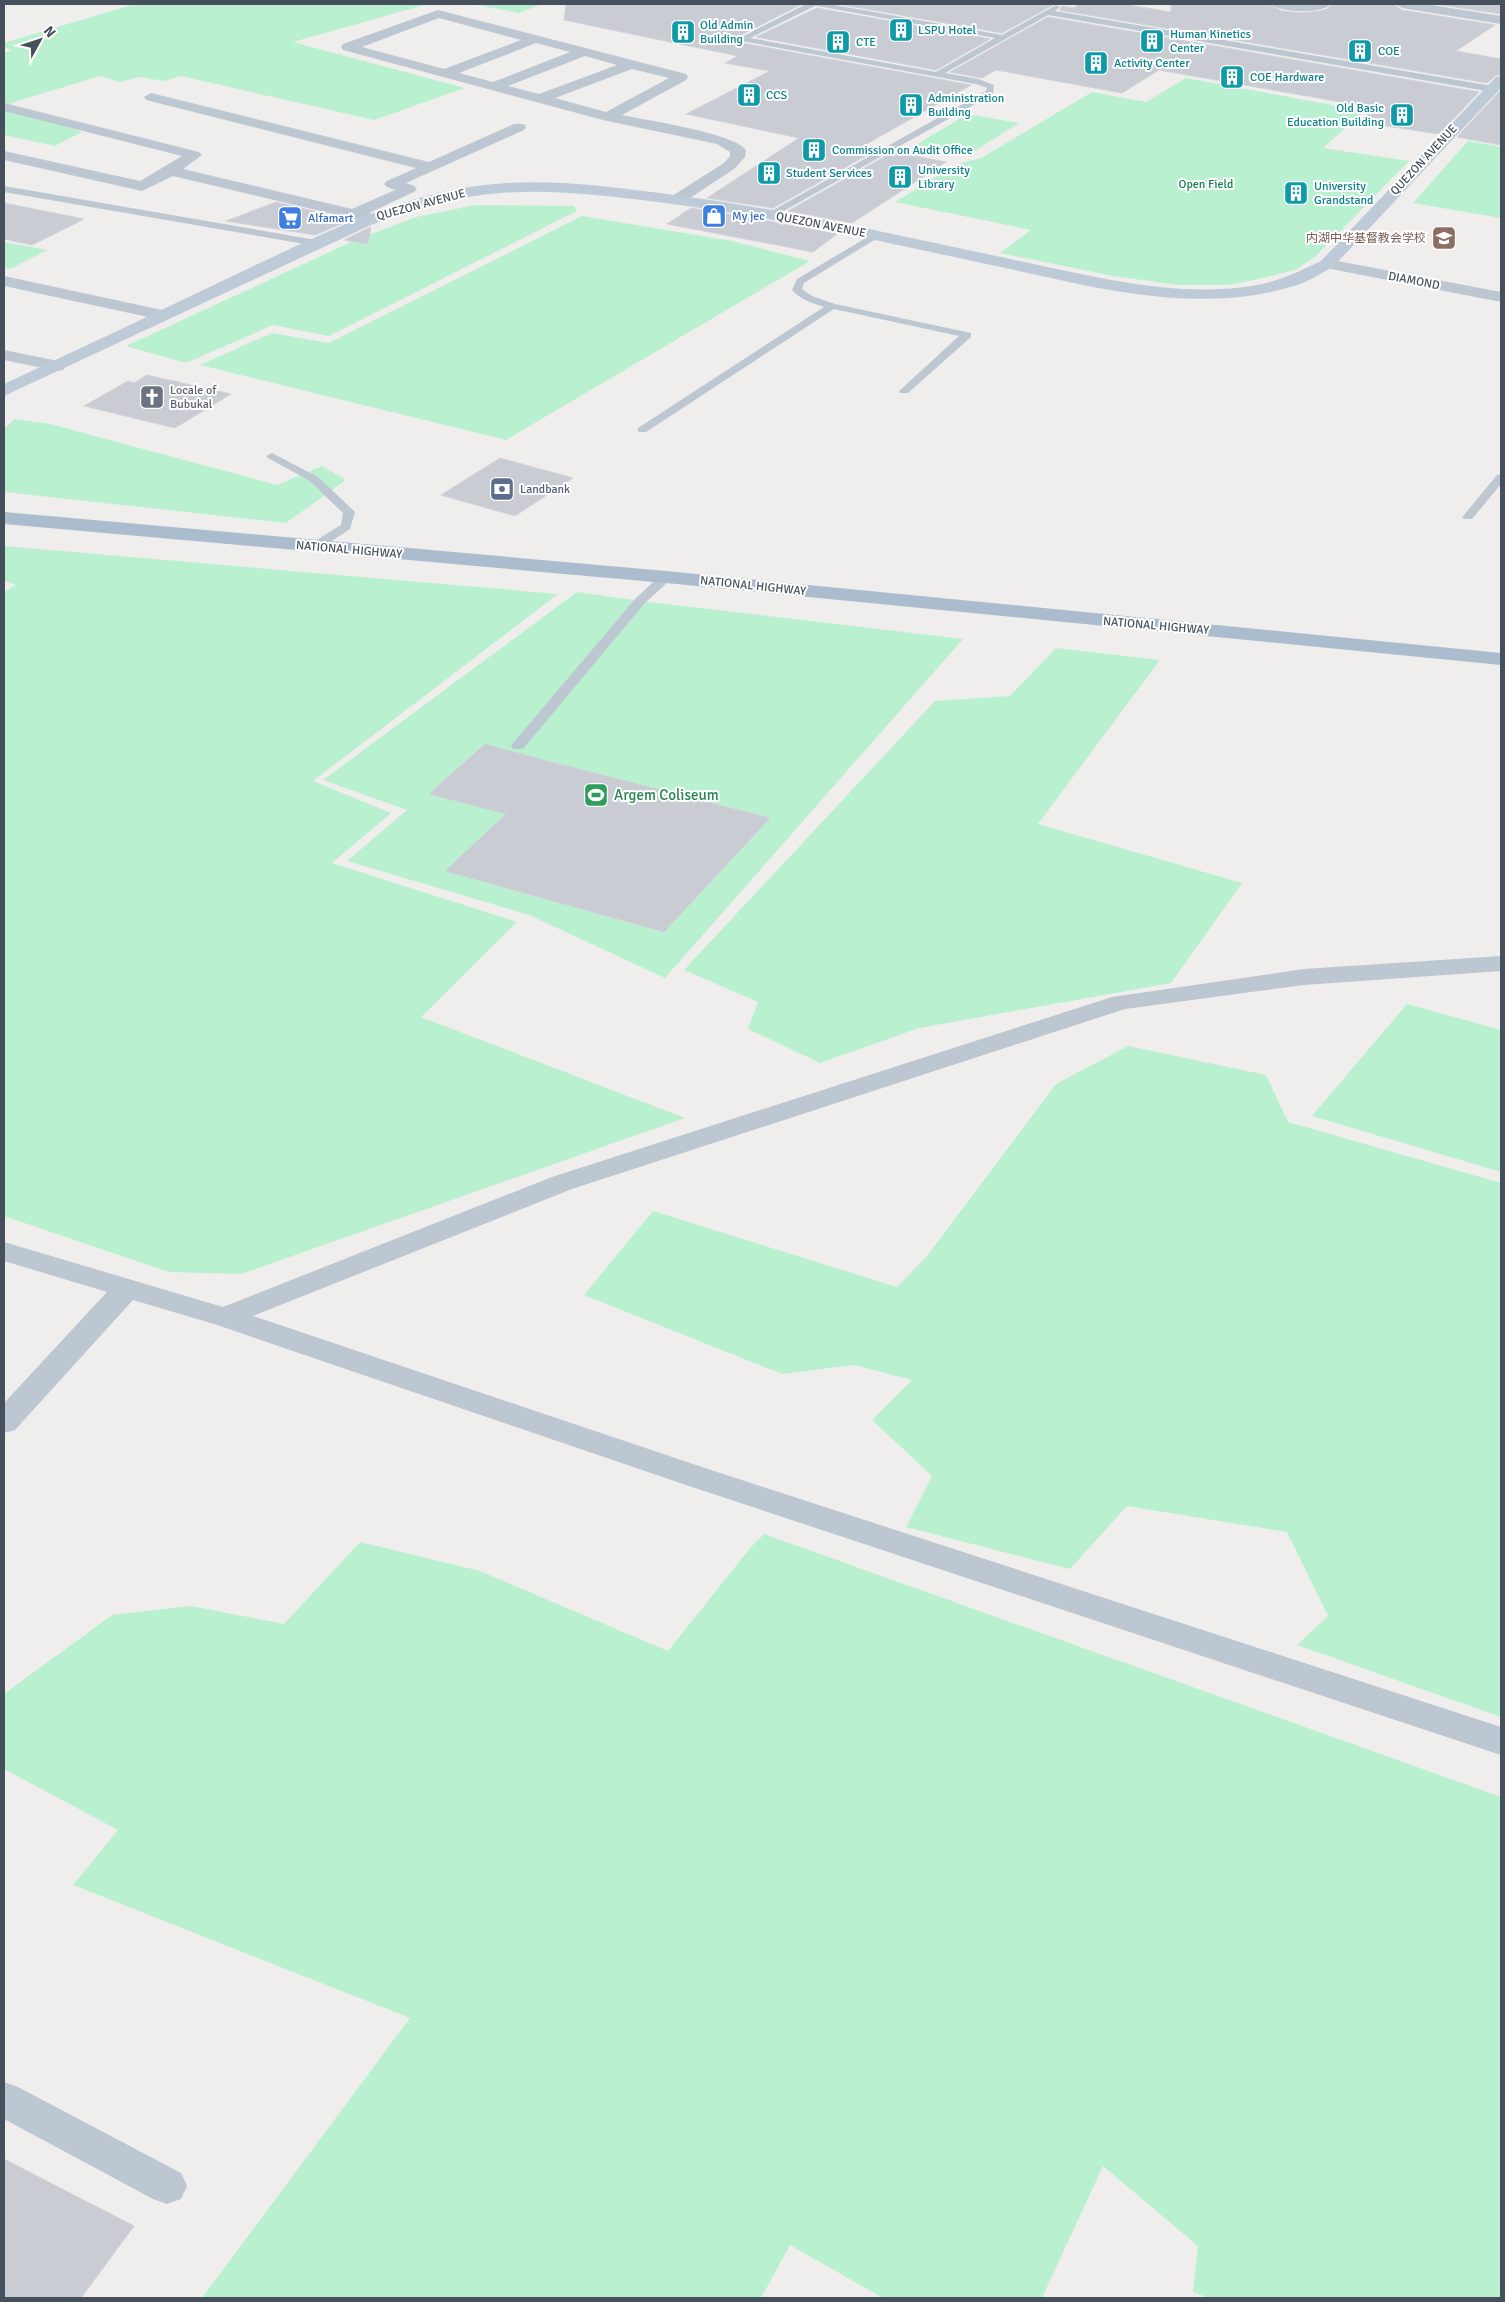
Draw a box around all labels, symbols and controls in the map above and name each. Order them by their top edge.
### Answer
north arrow [15,15,65,65]
building icon: LSPU Hotel [888,17,914,43]
place label: Old Admin Building [700,18,753,47]
building icon: Old Admin Building [670,19,696,45]
text: N [40,23,59,41]
place label: LSPU Hotel [918,23,977,38]
place label: Human Kinetics Center [1170,27,1251,56]
building icon: Human Kinetics Center [1139,28,1165,54]
building icon: CTE [825,29,851,55]
place label: CTE [856,35,876,50]
building icon: COE [1347,38,1373,64]
place label: COE [1378,44,1400,59]
building icon: Activity Center [1083,50,1109,76]
place label: Activity Center [1114,56,1190,71]
building icon: COE Hardware [1219,64,1245,90]
place label: COE Hardware [1250,70,1324,85]
building icon: CCS [736,82,762,108]
place label: CCS [766,88,787,103]
place label: Administration Building [928,91,1004,120]
building icon: Administration Building [898,92,924,118]
place label: Old Basic Education Building [1287,101,1384,130]
building icon: Old Basic Education Building [1389,102,1415,128]
street label: QUEZON AVENUE [1387,121,1461,198]
building icon: Commission on Audit Office [801,137,827,163]
place label: Commission on Audit Office [832,143,973,158]
building icon: Student Services [756,160,782,186]
place label: University Library [918,163,970,192]
building icon: University Library [887,164,913,190]
place label: Student Services [786,166,872,181]
park label: Open Field [1179,177,1233,192]
place label: University Grandstand [1314,179,1373,208]
building icon: University Grandstand [1283,180,1309,206]
street label: QUEZON AVENUE [375,186,467,224]
shop icon: My jec [701,203,727,229]
supermarket icon: Alfamart [277,205,303,231]
place label: My jec [732,209,765,224]
street label: QUEZON AVENUE [775,209,867,241]
place label: Alfamart [308,211,353,226]
school or university icon: 内湖中华基督教会学校 [1431,225,1457,251]
place label: 内湖中华基督教会学校 [1306,231,1426,246]
street label: DIAMOND [1387,269,1441,293]
place label: Locale of Bubukal [170,383,217,412]
church icon: Locale of Bubukal [139,384,165,410]
bank icon: Landbank [489,476,515,502]
place label: Landbank [520,482,570,497]
street label: NATIONAL HIGHWAY [295,538,403,562]
street label: NATIONAL HIGHWAY [699,573,807,599]
street label: NATIONAL HIGHWAY [1102,614,1210,638]
sports icon: Argem Coliseum [583,782,609,808]
place label: Argem Coliseum [614,786,719,804]

